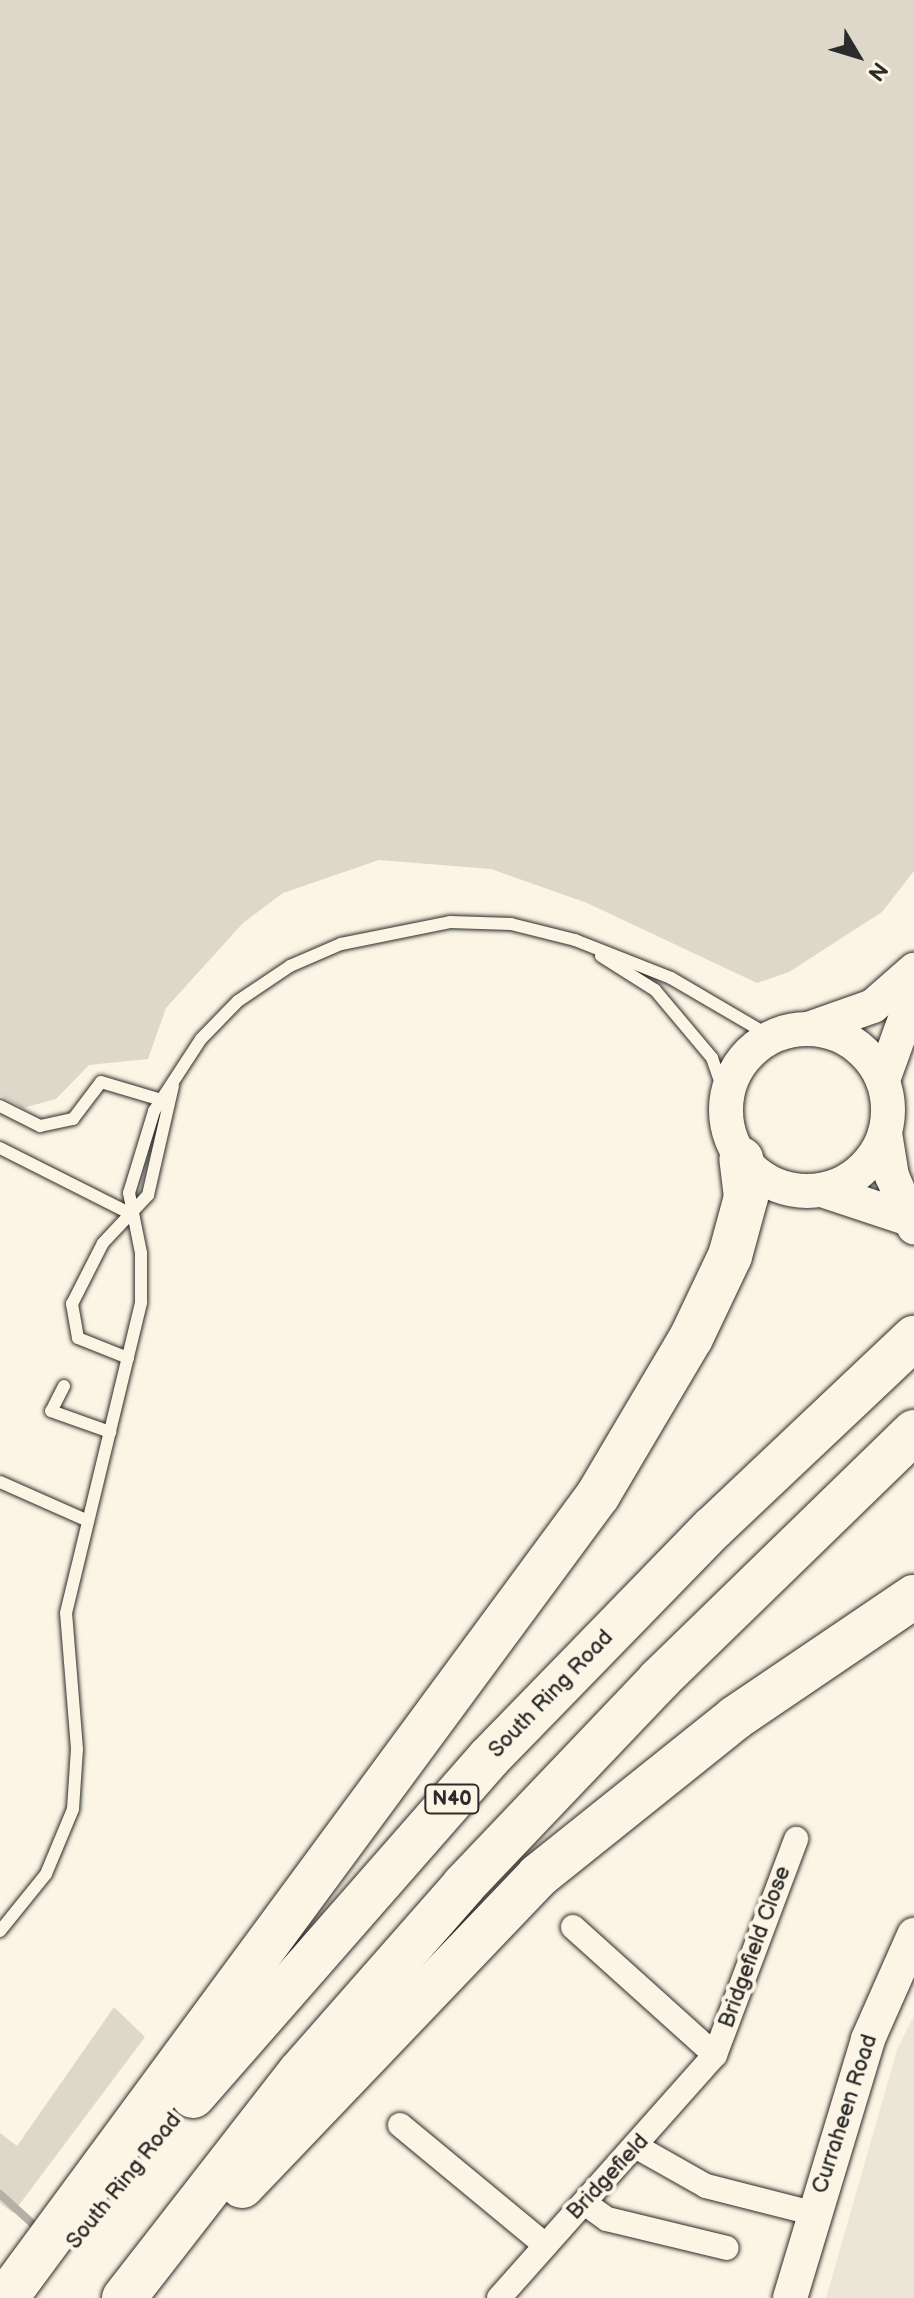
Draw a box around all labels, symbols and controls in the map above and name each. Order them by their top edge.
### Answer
north arrow [818,16,898,96]
text: N [862,56,893,86]
street label: South Ring Road [483,1625,619,1763]
road number: N40 [424,1783,480,1815]
street label: Bridgefield Close [713,1862,797,2032]
street label: Curraheen Road [807,2031,883,2197]
street label: South Ring Road [61,2108,187,2254]
street label: Bridgefield [562,2129,654,2225]

